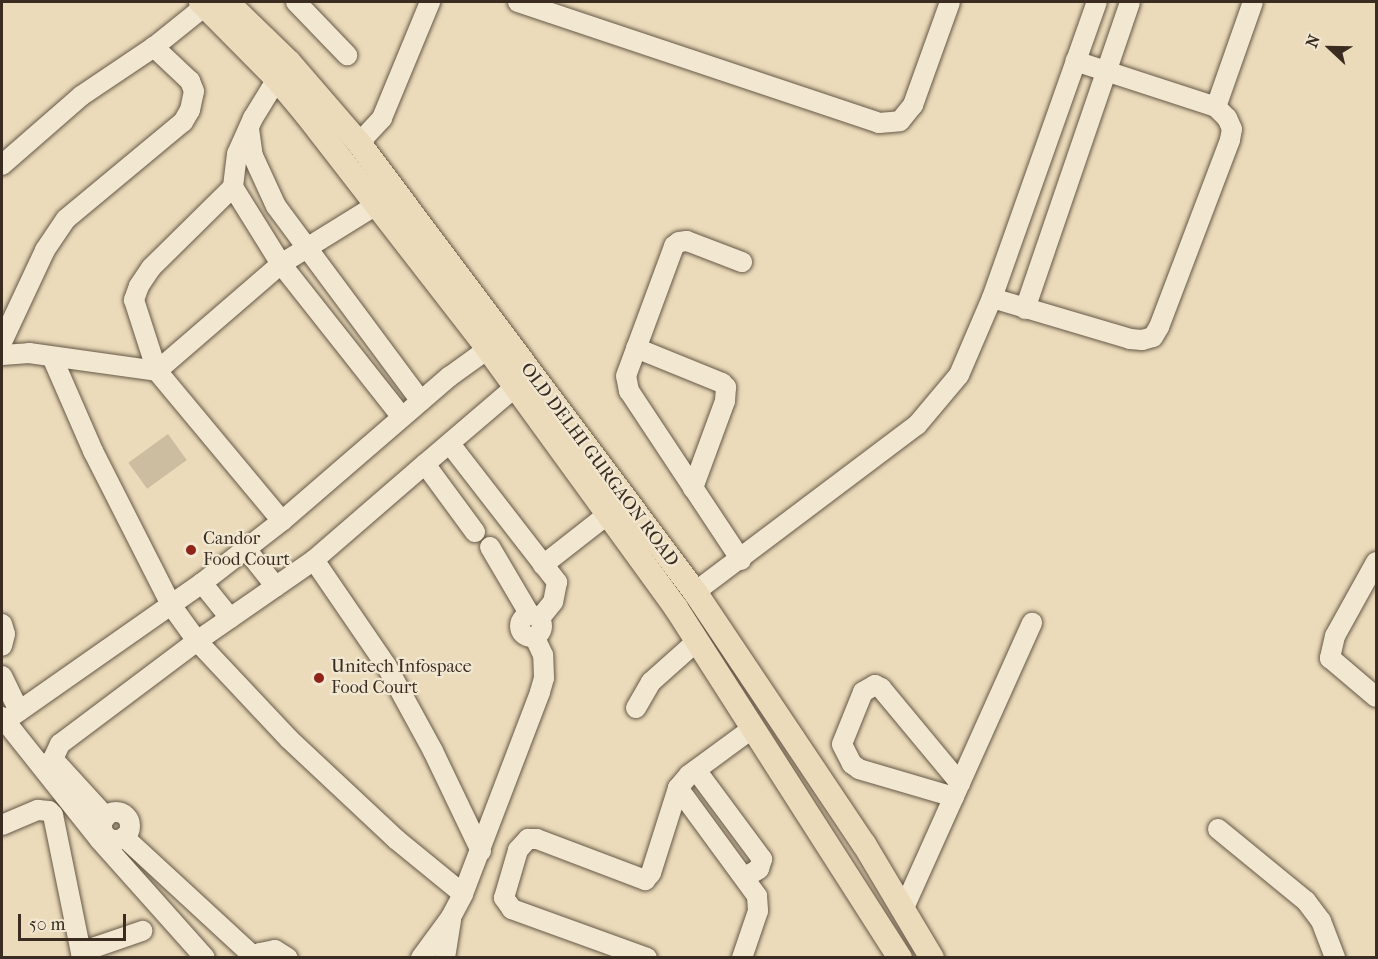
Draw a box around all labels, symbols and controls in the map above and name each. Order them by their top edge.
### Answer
north arrow [1300,18,1360,78]
text: N [1302,32,1324,50]
street label: OLD DELHI GURGAON ROAD [515,359,683,571]
place label: Candor Food Court [203,529,290,572]
marker: Candor Food Court [184,543,198,557]
place label: Unitech Infospace Food Court [331,657,472,700]
marker: Unitech Infospace Food Court [312,671,326,685]
scale bar [21,902,129,940]
text: 50 m [29,914,65,935]

